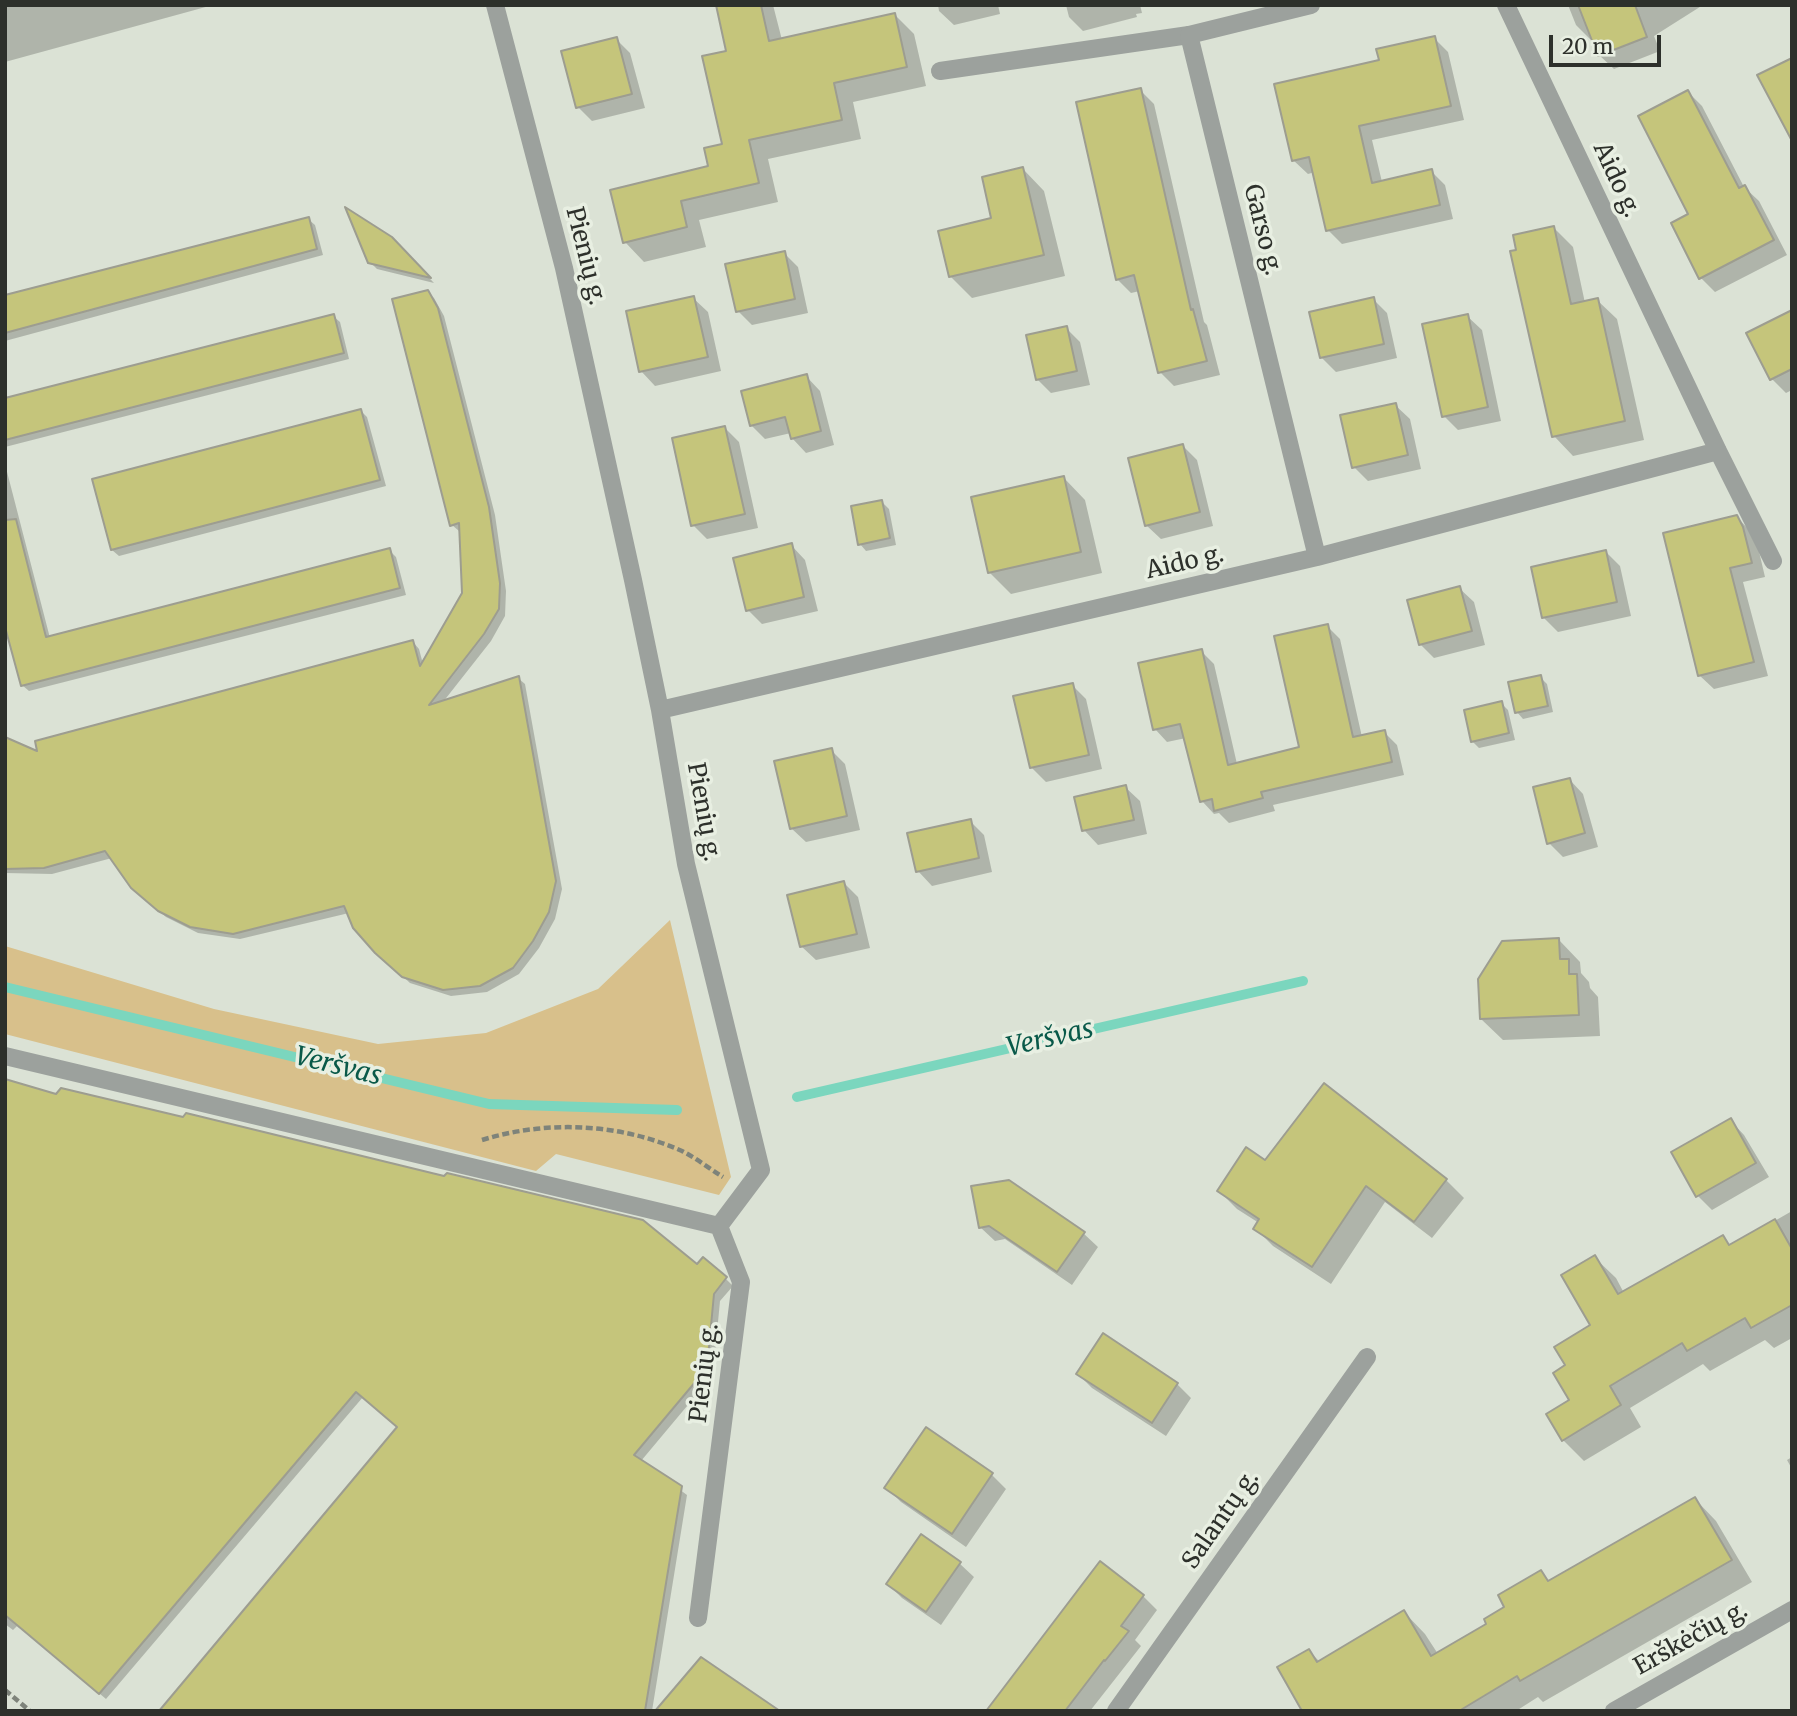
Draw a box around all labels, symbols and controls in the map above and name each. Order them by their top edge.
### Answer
scale bar [1552,21,1664,65]
text: 20 m [1562,33,1613,60]
street label: Aido g. [1586,138,1646,222]
street label: Garso g. [1237,182,1287,278]
street label: Pienių g. [559,204,611,308]
street label: Aido g. [1143,540,1227,586]
street label: Pienių g. [680,760,726,864]
water label: Veršvas [1004,1014,1096,1064]
water label: Veršvas [291,1041,385,1093]
street label: Pienių g. [685,1322,725,1424]
street label: Salantų g. [1177,1465,1265,1575]
street label: Erškėčių g. [1629,1596,1753,1682]

